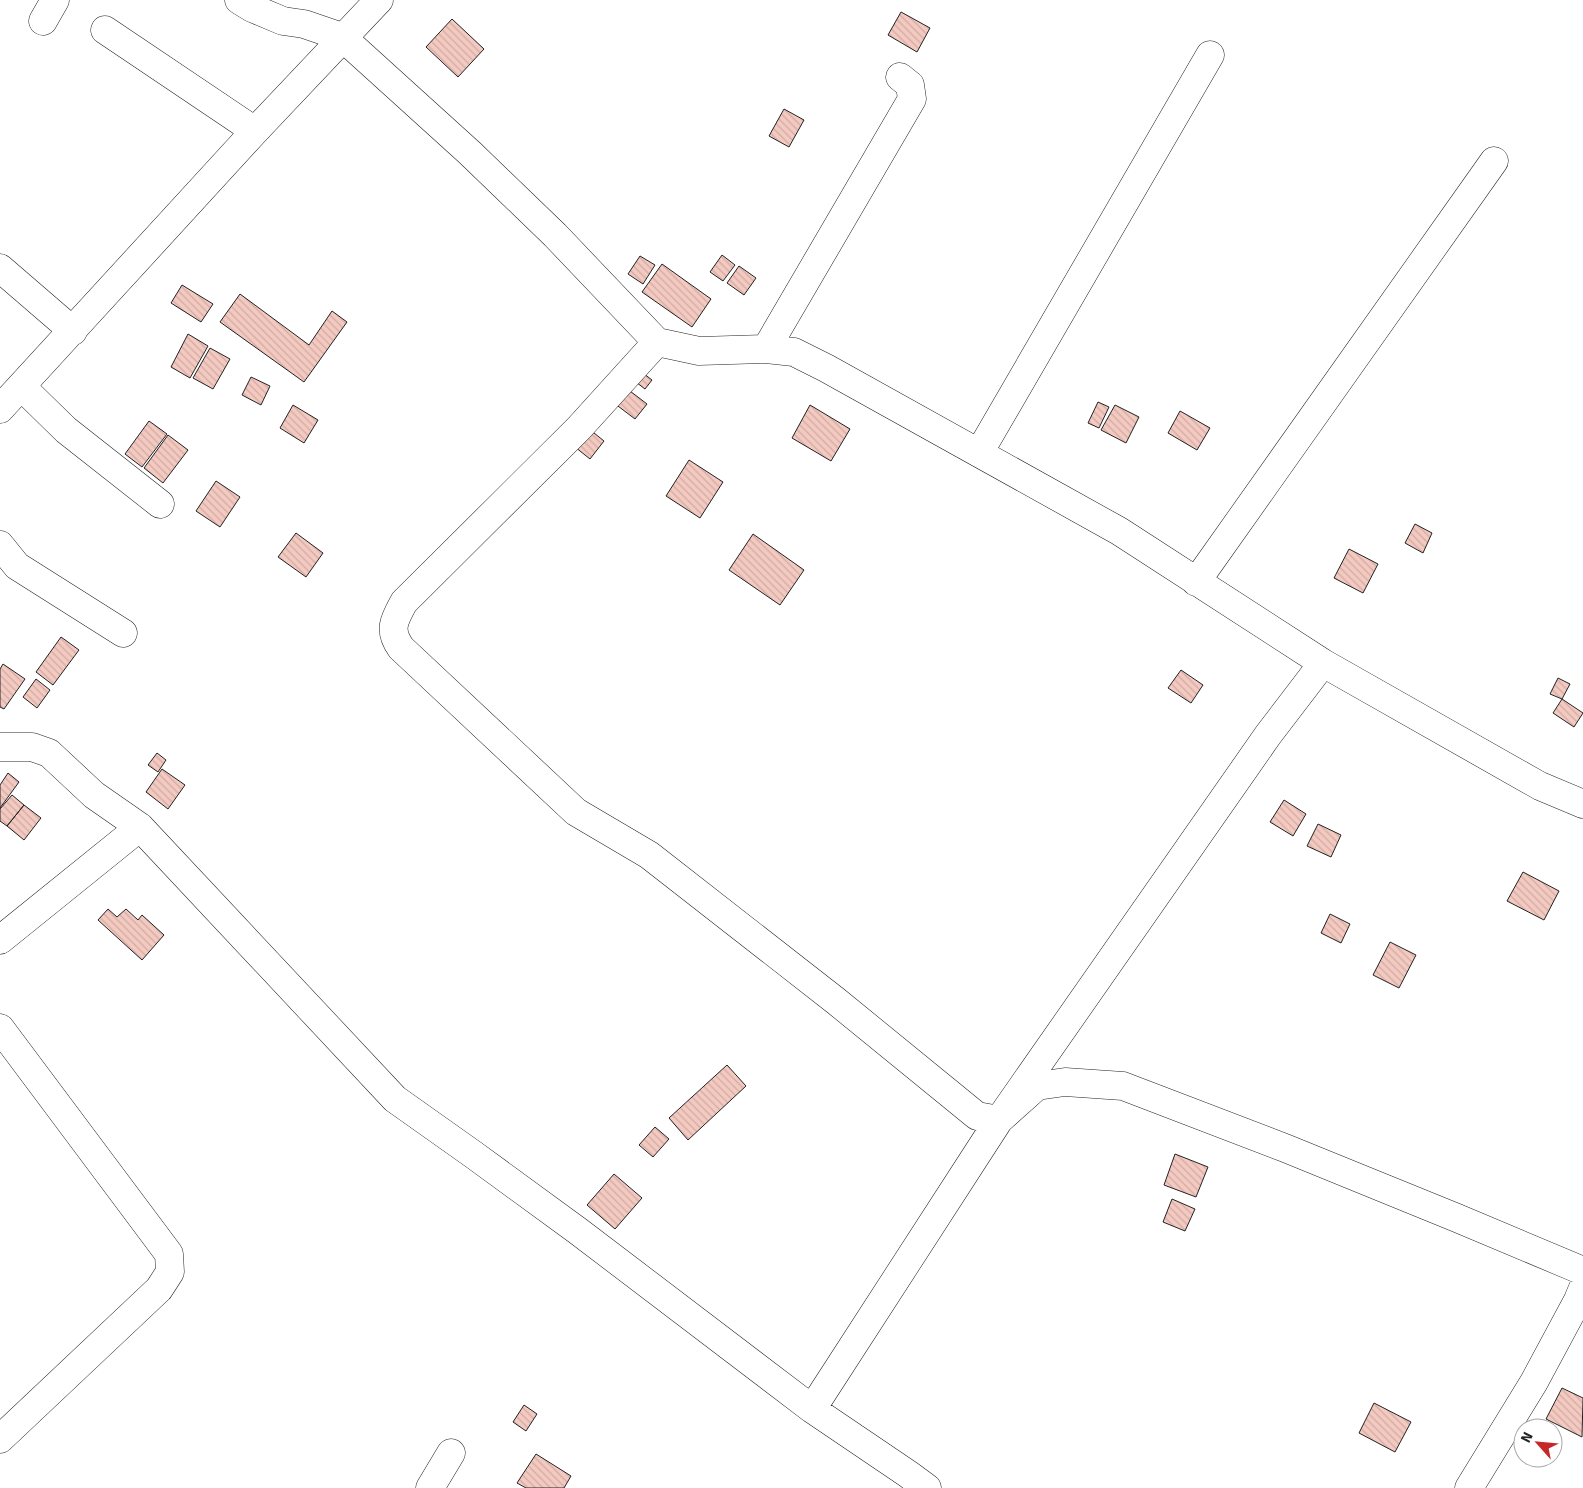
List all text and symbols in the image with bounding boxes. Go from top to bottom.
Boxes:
north arrow [1513,1418,1563,1468]
text: N [1517,1429,1537,1446]

